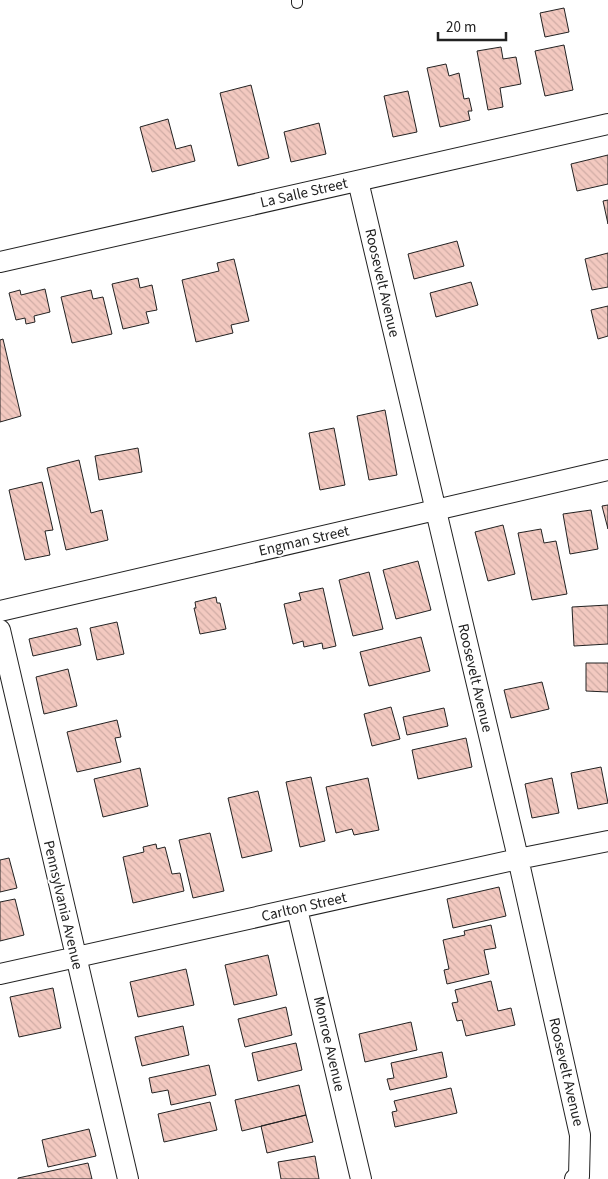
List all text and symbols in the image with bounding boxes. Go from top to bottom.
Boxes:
scale bar [438,10,506,42]
text: 20 m [446,17,476,38]
street label: La Salle Street [258,173,350,213]
street label: Roosevelt Avenue [359,227,405,339]
street label: Engman Street [257,520,351,562]
street label: Roosevelt Avenue [452,622,498,734]
street label: Pennsylvania Avenue [38,838,88,972]
street label: Carlton Street [259,887,349,927]
street label: Monroe Avenue [308,994,350,1094]
street label: Roosevelt Avenue [543,1016,589,1128]

